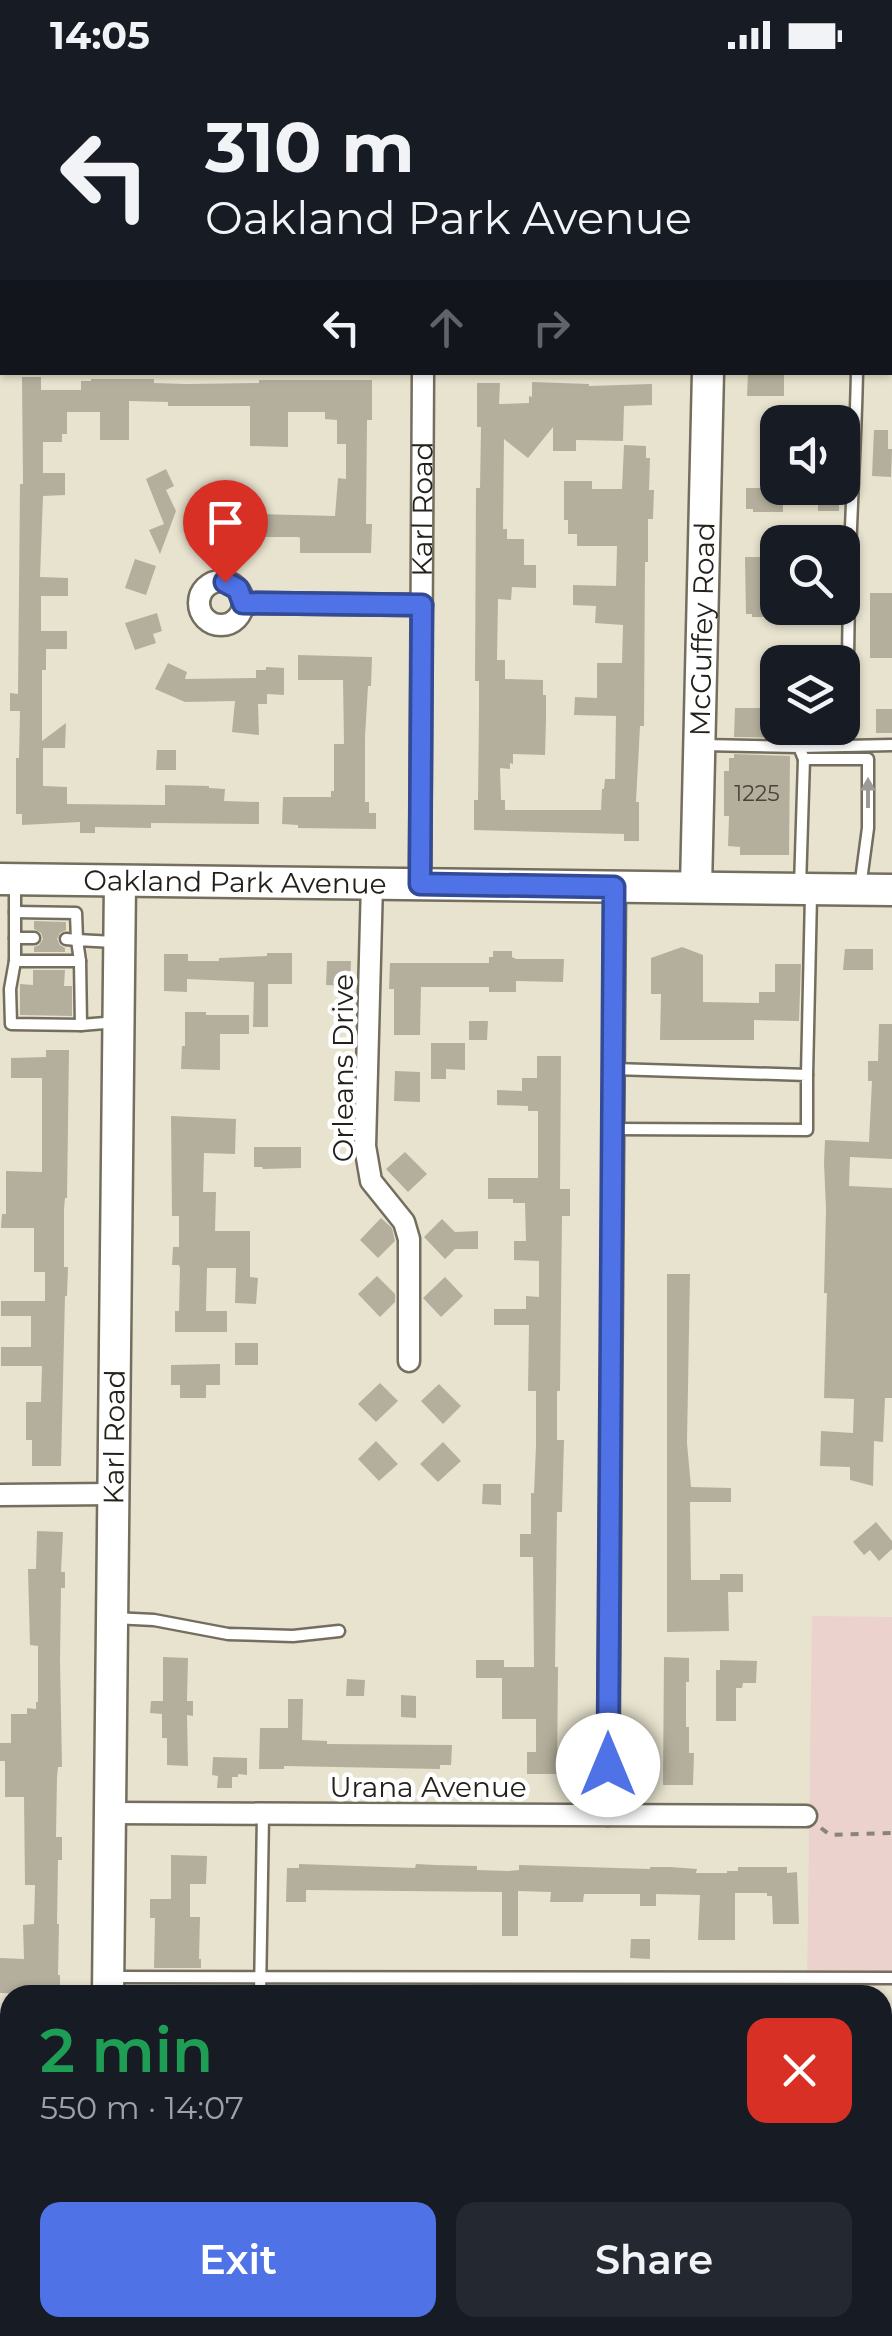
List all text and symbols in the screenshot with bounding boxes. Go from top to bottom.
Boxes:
text: 14:05 [50,12,150,59]
text: 310 m [205,104,415,190]
icon: left [40,110,170,240]
text: Oakland Park Avenue [205,190,692,245]
icon: left [314,300,369,355]
icon: ahead [419,300,474,355]
icon: right [524,300,579,355]
map controls [760,405,860,745]
button: sound [760,405,860,505]
street label: Karl Road [405,441,440,577]
pin [183,480,268,583]
icon: arrive [198,495,253,550]
street label: McGuffey Road [683,522,722,737]
button: search [760,525,860,625]
button: layers [760,645,860,745]
one-way arrow [860,776,876,808]
house number: 1225 [734,780,780,807]
street label: Oakland Park Avenue [83,863,387,901]
street label: Orleans Drive [326,974,360,1162]
street label: Karl Road [96,1369,132,1505]
position arrow [556,1713,660,1817]
street label: Urana Avenue [329,1770,527,1804]
text: 2 min [40,2014,213,2087]
button: close [747,2018,852,2123]
text: 550 m · 14:07 [40,2088,244,2127]
button: Exit [40,2202,436,2317]
button: Share [456,2202,852,2317]

